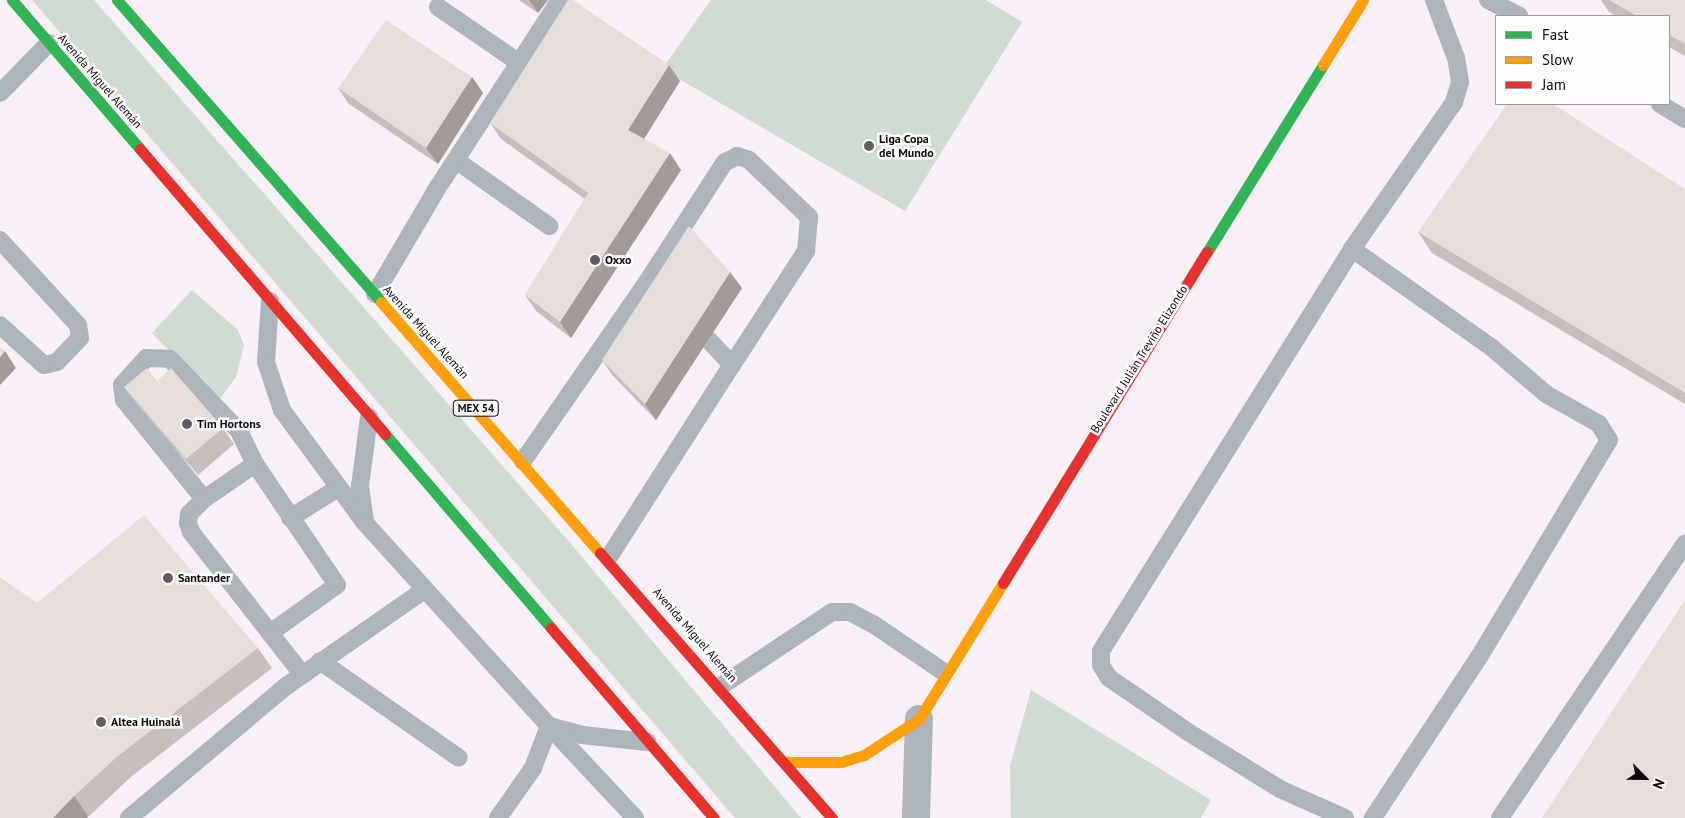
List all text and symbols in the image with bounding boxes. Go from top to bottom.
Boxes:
legend [1495,15,1670,105]
text: Fast [1542,25,1569,44]
street label: Avenida Miguel Alemán [55,31,145,131]
text: Slow [1542,50,1573,69]
text: Jam [1542,75,1566,94]
place label: Liga Copa del Mundo [879,132,934,160]
marker: Liga Copa del Mundo [863,140,875,152]
place label: Oxxo [605,253,631,267]
marker: Oxxo [589,254,601,266]
street label: Avenida Miguel Alemán [380,282,472,382]
street label: Boulevard Julián Treviño Elizondo [1087,282,1191,436]
road number: MEX 54 [452,399,500,416]
place label: Tim Hortons [197,417,261,431]
marker: Tim Hortons [181,418,193,430]
place label: Santander [178,571,230,585]
marker: Santander [162,572,174,584]
street label: Avenida Miguel Alemán [650,585,740,685]
place label: Altea Huinalá [111,715,180,729]
marker: Altea Huinalá [95,716,107,728]
north arrow [1620,753,1670,803]
text: N [1649,776,1669,792]

